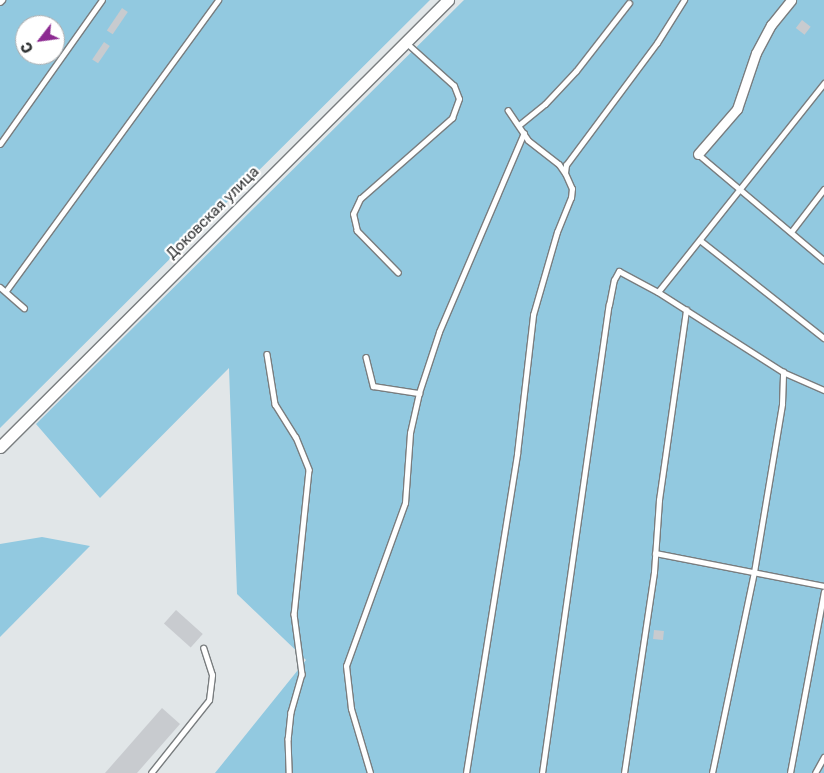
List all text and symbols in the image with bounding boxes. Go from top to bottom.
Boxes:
north arrow [15,15,65,65]
text: С [18,39,37,56]
street label: Доковская улица [163,163,263,263]

